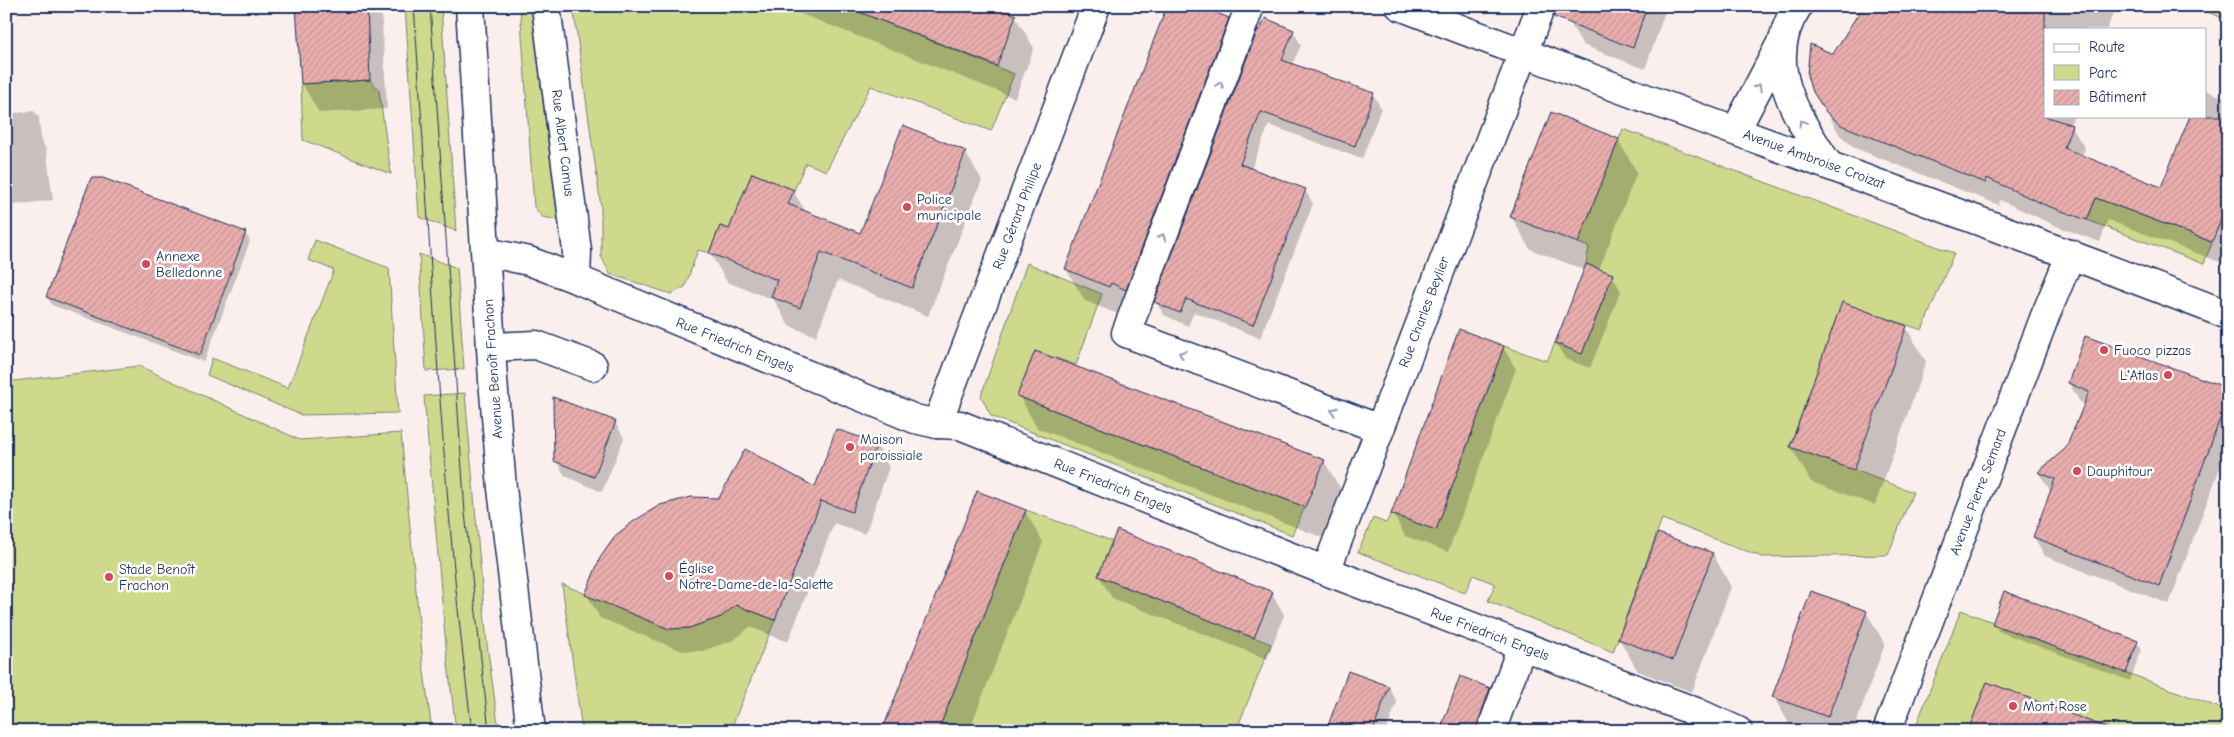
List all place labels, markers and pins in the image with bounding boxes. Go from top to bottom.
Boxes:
place label: Police municipale [917,191,981,224]
marker: Police municipale [901,201,913,213]
place label: Annexe Belledonne [156,248,222,281]
marker: Annexe Belledonne [140,258,152,270]
place label: Fuoco pizzas [2114,342,2191,359]
marker: Fuoco pizzas [2098,344,2110,356]
place label: L'Atlas [2120,367,2158,384]
marker: L'Atlas [2162,369,2174,381]
place label: Maison paroissiale [860,431,923,464]
marker: Maison paroissiale [844,441,856,453]
place label: Dauphitour [2087,463,2152,480]
marker: Dauphitour [2071,465,2083,477]
place label: Église Notre-Dame-de-la-Salette [679,560,833,593]
place label: Stade Benoît Frachon [119,561,196,594]
marker: Église Notre-Dame-de-la-Salette [663,570,675,582]
marker: Stade Benoît Frachon [103,571,115,583]
place label: Mont Rose [2023,698,2087,715]
marker: Mont Rose [2007,700,2019,712]

